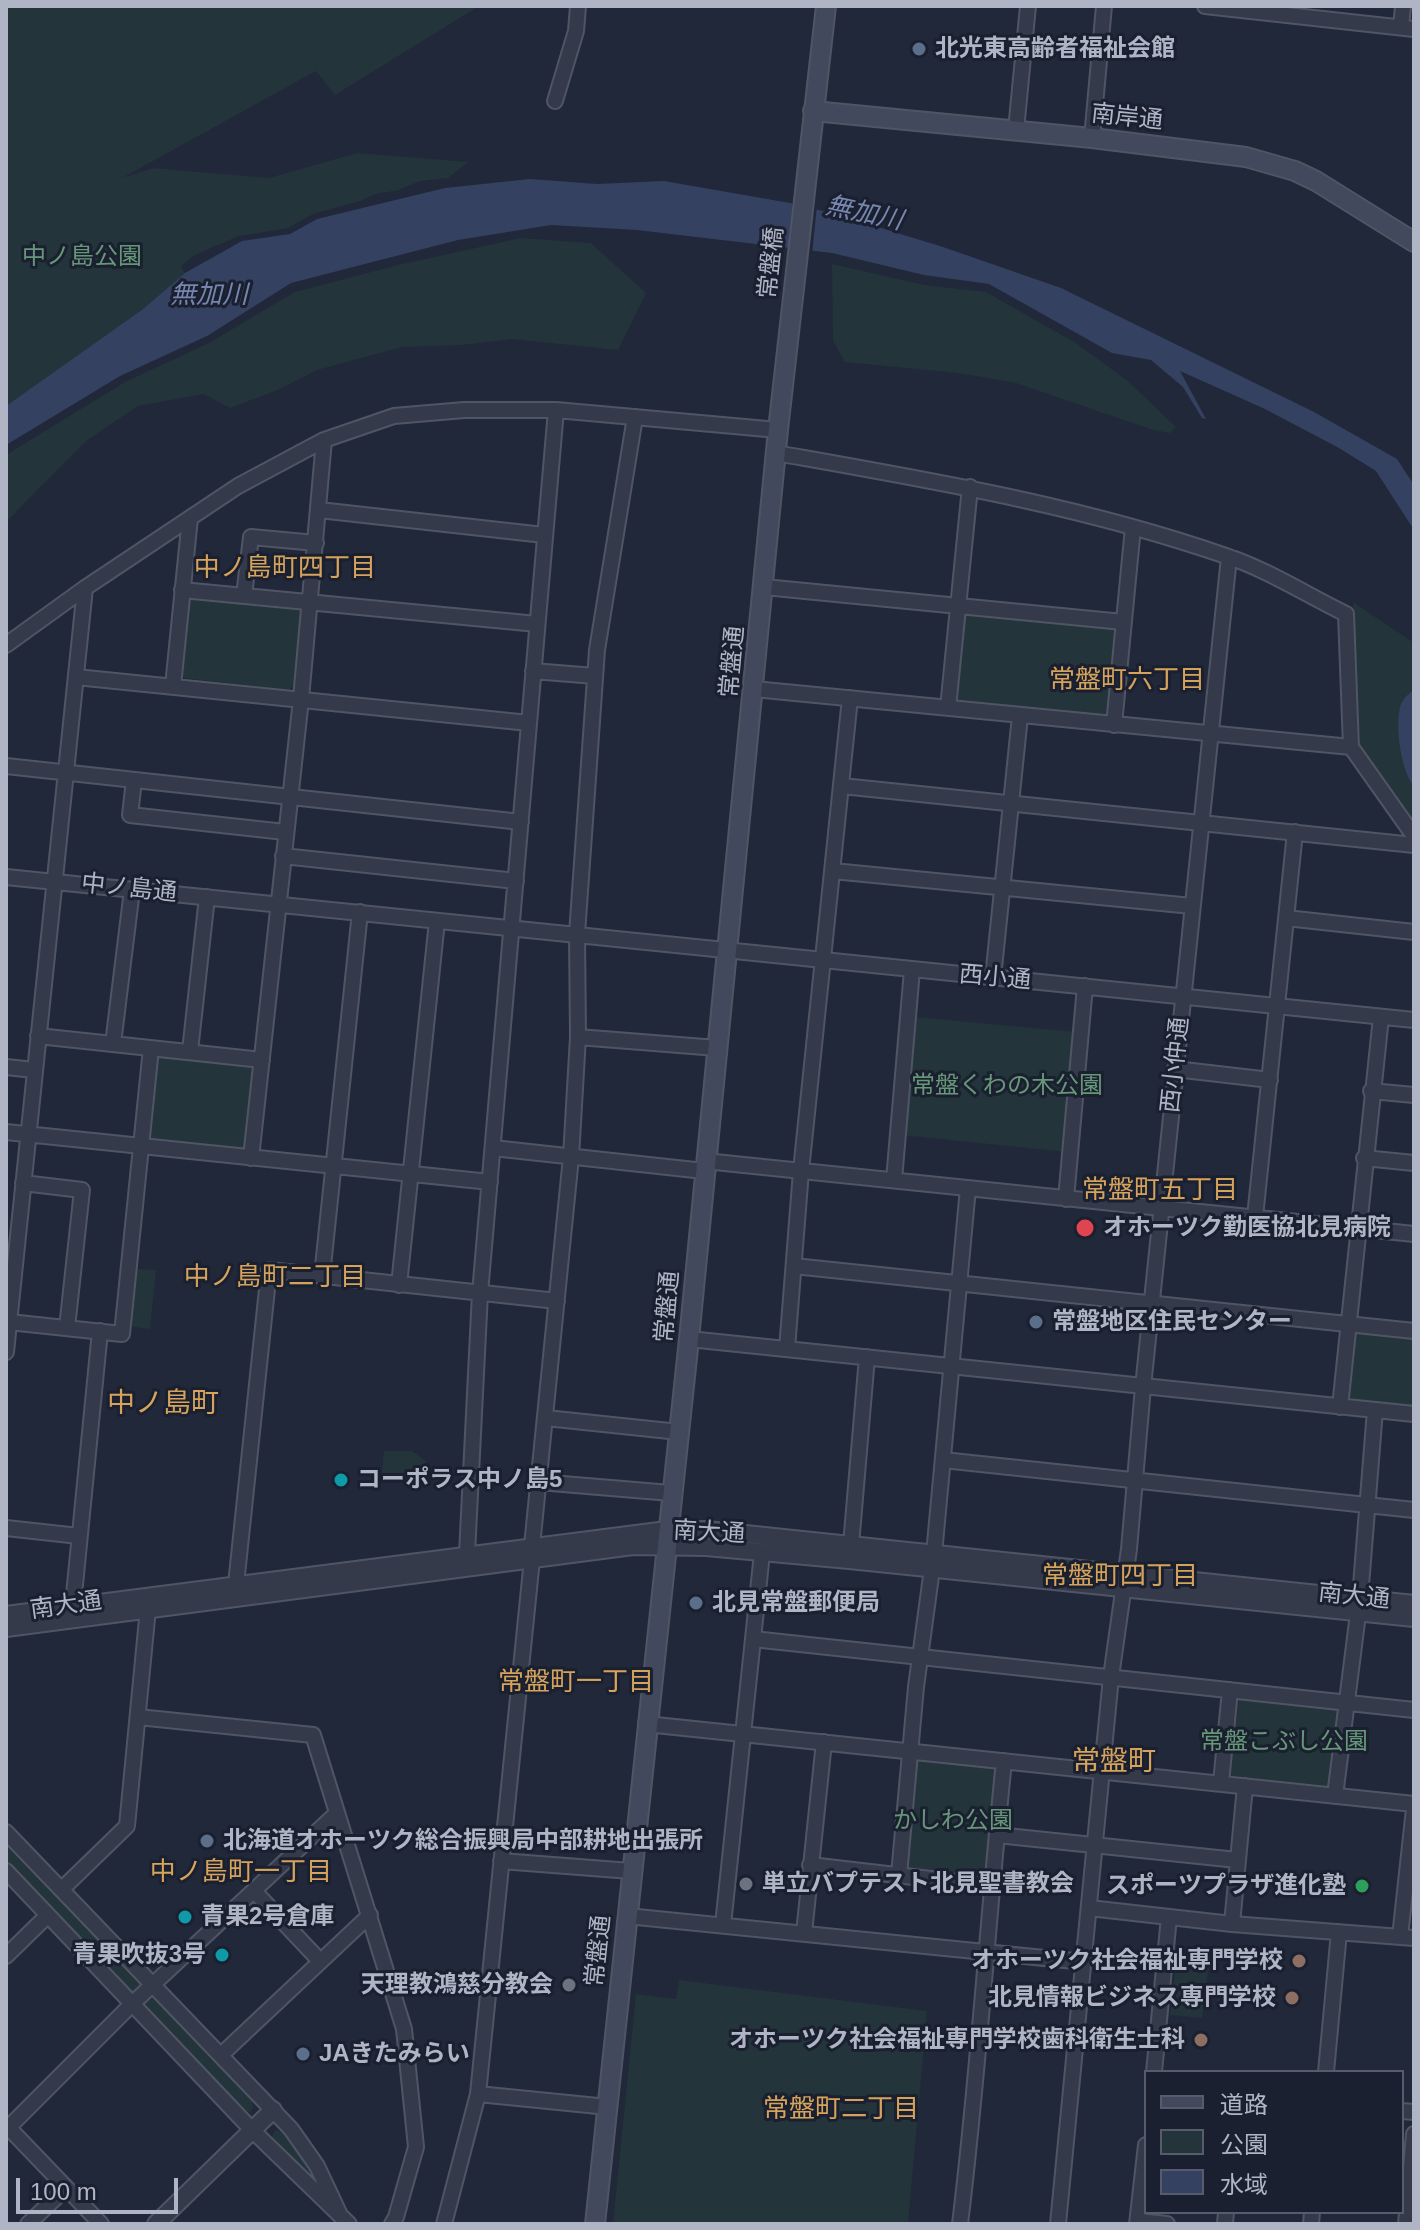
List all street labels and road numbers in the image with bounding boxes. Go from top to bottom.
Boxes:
street label: 南岸通 [1090,100,1164,136]
street label: 常盤橋 [754,226,790,300]
street label: 常盤通 [716,625,750,699]
street label: 中ノ島通 [80,870,178,908]
street label: 西小通 [958,961,1032,995]
street label: 西小仲通 [1157,1016,1195,1114]
street label: 常盤通 [651,1270,685,1344]
street label: 南大通 [672,1517,746,1549]
street label: 南大通 [1317,1579,1391,1615]
street label: 南大通 [28,1587,104,1625]
street label: 常盤通 [581,1914,617,1988]

